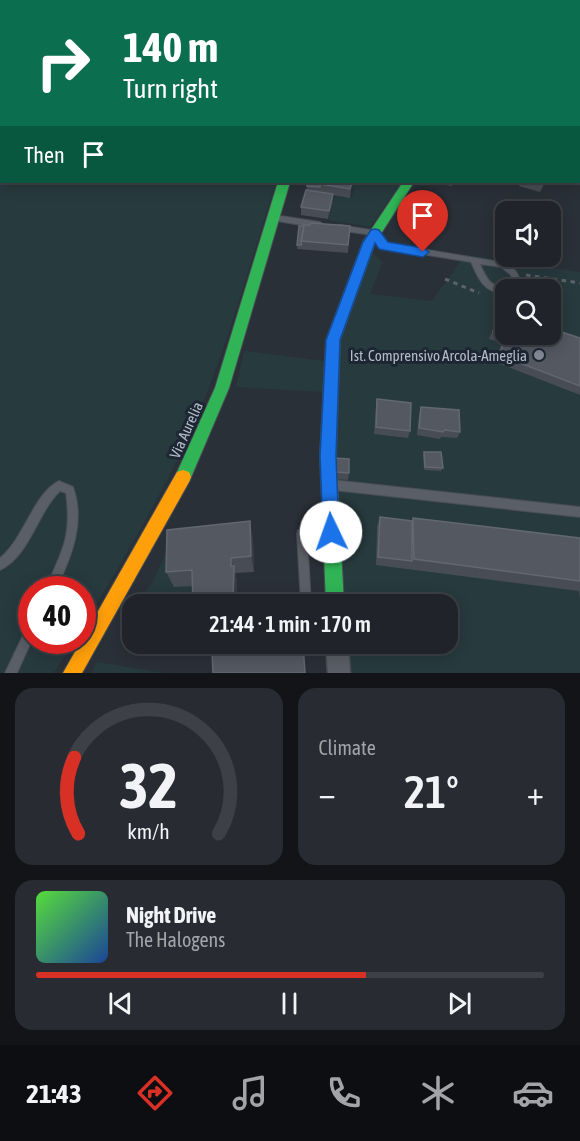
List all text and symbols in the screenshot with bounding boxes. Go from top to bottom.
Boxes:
text: 140 m [123,23,218,71]
icon: right [24,24,102,102]
text: Turn right [123,73,218,104]
icon: arrive [77,138,110,171]
text: Then [24,142,65,168]
pin [397,190,448,252]
icon: arrive [406,199,439,232]
map controls [495,201,561,345]
button: sound [495,201,561,267]
button: search [495,279,561,345]
place label: Ist. Comprensivo Arcola-Ameglia [350,347,527,364]
marker: Ist. Comprensivo Arcola-Ameglia [532,348,546,362]
street label: Via Aurelia [166,399,206,461]
position arrow [299,500,363,564]
speed limit sign: 40 [18,576,96,654]
text: 21:44 · 1 min · 170 m [209,611,371,637]
text: Climate [319,736,376,759]
text: 32 [119,750,178,821]
text: 21° [404,766,459,818]
text: − [319,774,336,812]
text: + [527,774,544,812]
text: km/h [127,819,170,844]
text: Night Drive [126,902,216,928]
text: The Halogens [126,928,225,951]
icon: previous [104,987,137,1020]
icon: pause [273,987,306,1020]
icon: next [443,987,476,1020]
icon: directions [134,1072,176,1114]
icon: music [229,1072,271,1114]
icon: phone [323,1072,365,1114]
icon: climate [417,1072,459,1114]
icon: car [512,1072,554,1114]
text: 21:43 [26,1078,82,1109]

